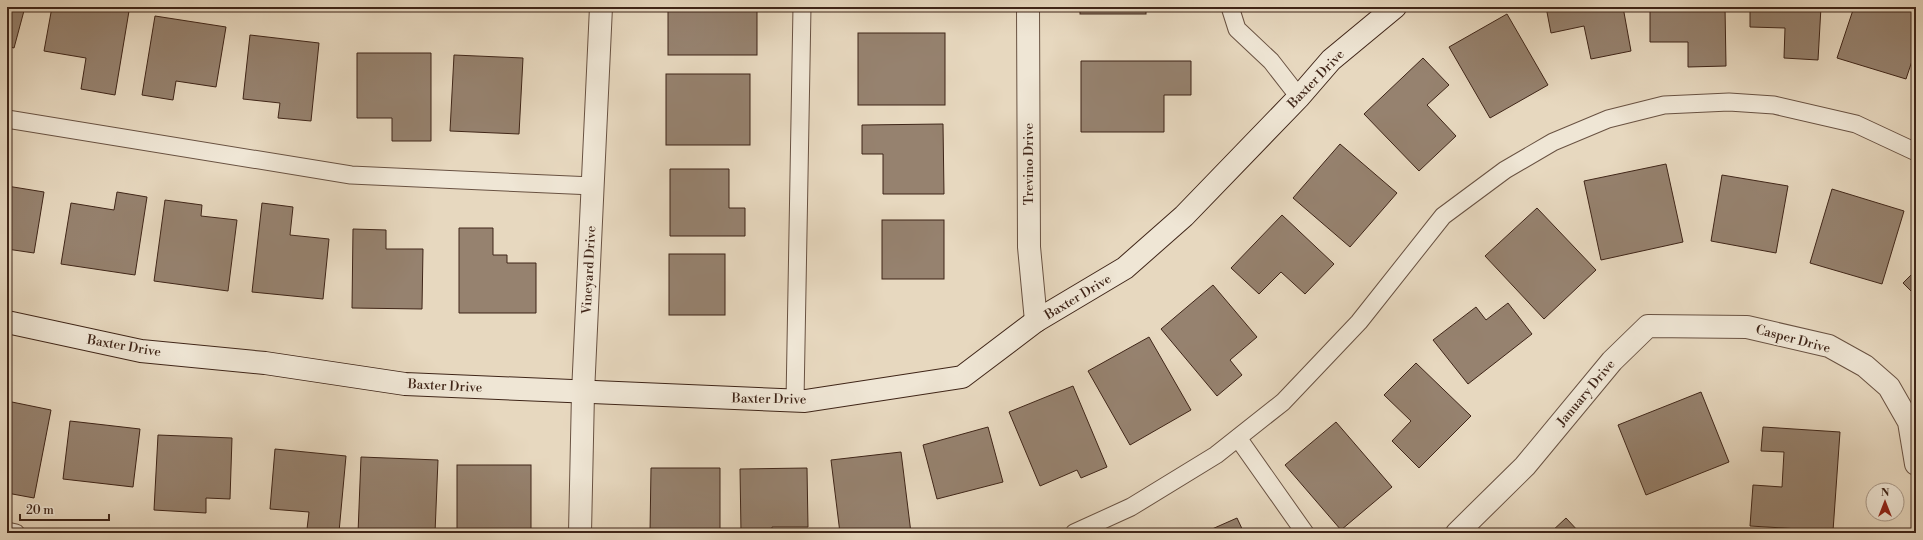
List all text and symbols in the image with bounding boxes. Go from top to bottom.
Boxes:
street label: Baxter Drive [1284,46,1348,112]
street label: Trevino Drive [1021,122,1037,205]
street label: Vineyard Drive [579,225,599,316]
street label: Baxter Drive [1041,271,1115,324]
street label: Casper Drive [1754,321,1833,357]
street label: Baxter Drive [85,331,163,360]
street label: January Drive [1553,356,1619,430]
street label: Baxter Drive [406,376,483,396]
street label: Baxter Drive [730,390,807,408]
north arrow [1865,482,1905,522]
text: N [1881,486,1890,500]
scale bar [20,496,109,522]
text: 20 m [26,503,54,518]

